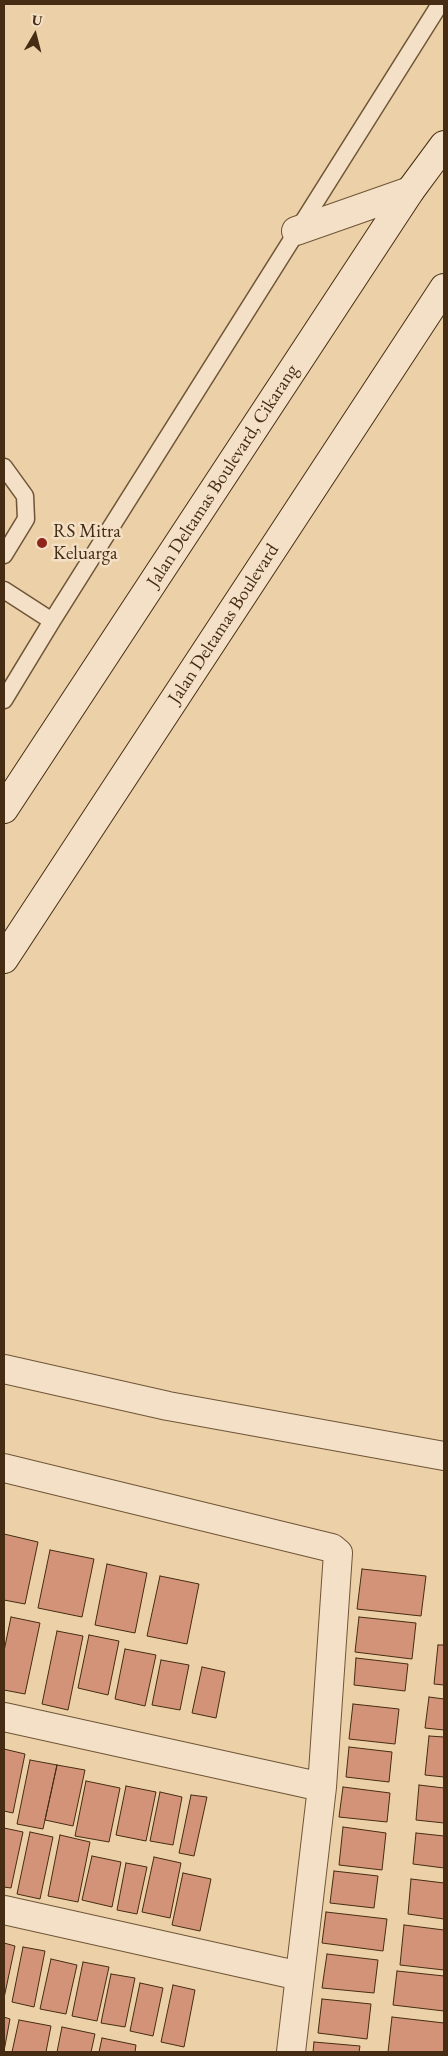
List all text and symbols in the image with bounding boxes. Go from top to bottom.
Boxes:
north arrow [10,10,60,60]
text: U [31,11,44,30]
street label: Jalan Deltamas Boulevard, Cikarang [142,360,304,592]
place label: RS Mitra Keluarga [53,521,121,565]
marker: RS Mitra Keluarga [35,536,49,550]
street label: Jalan Deltamas Boulevard [164,540,284,708]

